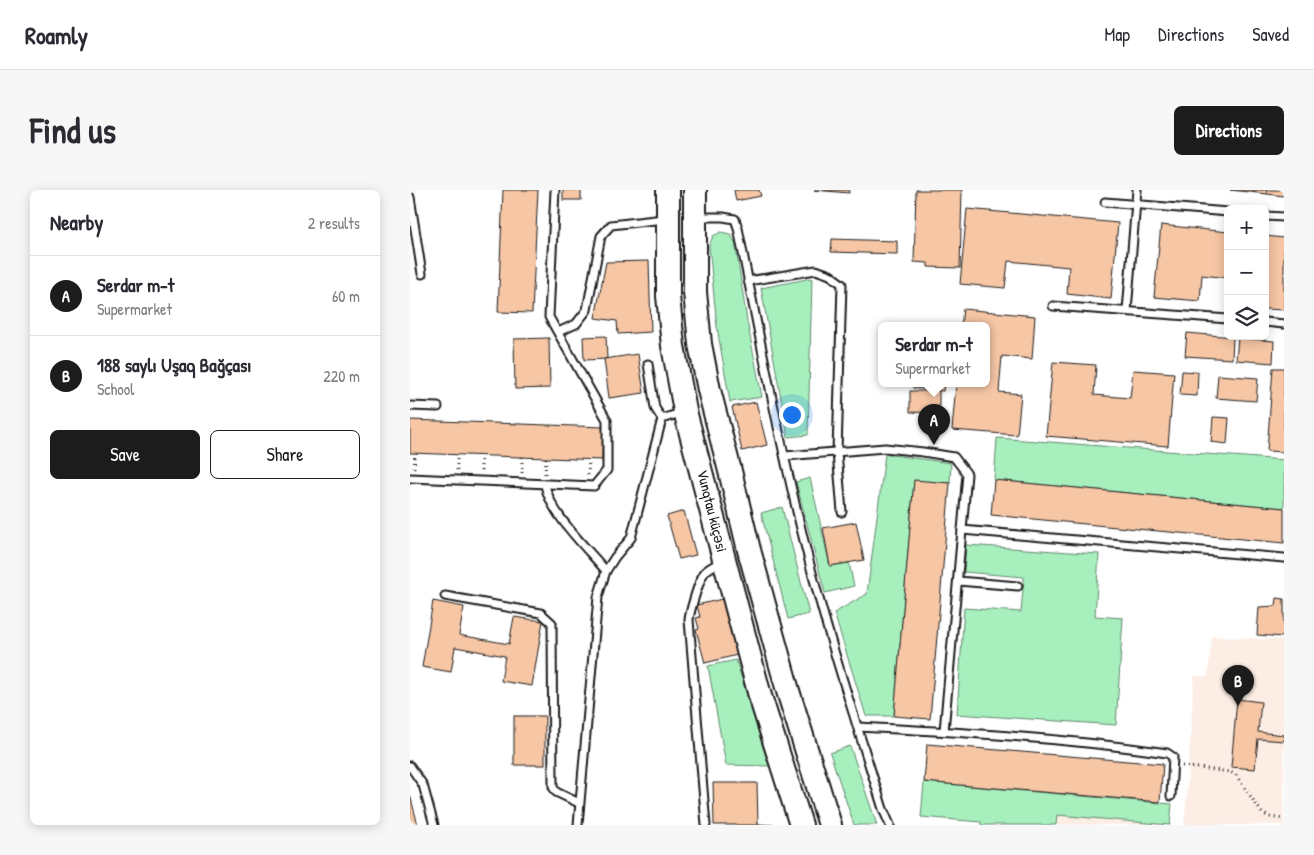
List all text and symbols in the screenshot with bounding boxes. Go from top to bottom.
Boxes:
text: Roamly [25,19,88,51]
text: Map [1105,22,1130,47]
text: Directions [1158,22,1224,47]
text: Saved [1252,22,1289,47]
button: Directions [1174,106,1284,155]
text: Find us [30,107,116,154]
map controls [1224,205,1269,340]
button: + [1224,205,1269,250]
text: Nearby [50,208,103,237]
text: 2 results [308,212,360,234]
button: − [1224,250,1269,295]
text: Serdar m-t [97,272,174,298]
text: A [62,285,70,307]
text: 60 m [332,285,360,307]
button: layers [1224,295,1269,340]
text: Supermarket [97,298,172,320]
popup [878,322,990,387]
text: Serdar m-t [895,331,973,357]
text: 188 saylı Uşaq Bağçası [97,352,252,378]
text: Supermarket [895,357,970,379]
text: B [62,365,70,387]
text: 220 m [323,365,360,387]
text: School [97,378,134,400]
your location [779,402,805,428]
pin: A [918,404,950,445]
button: Save [50,430,200,479]
button: Share [210,430,360,479]
street label: Vunqtau küçəsi [692,468,733,554]
pin: B [1222,665,1254,706]

